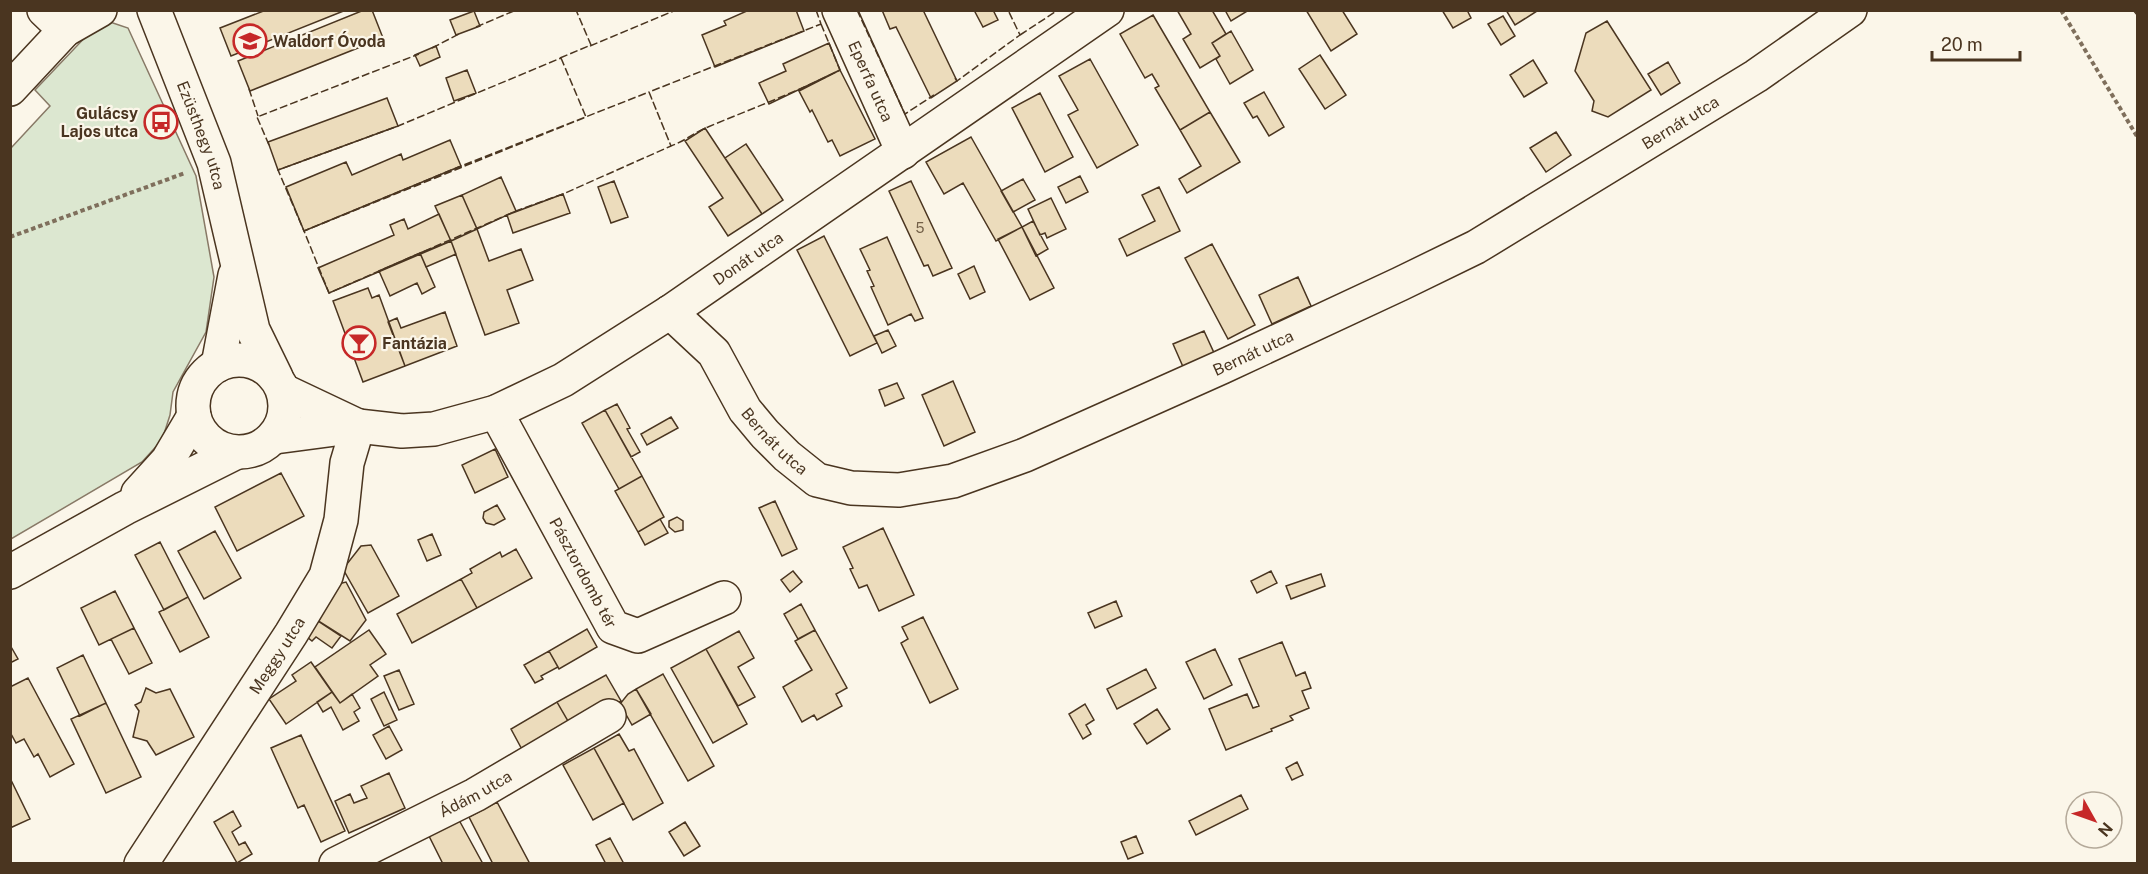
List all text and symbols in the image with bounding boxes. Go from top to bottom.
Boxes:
school or university icon: Waldorf Óvoda [232,23,268,59]
scale bar [1932,24,2020,62]
place label: Waldorf Óvoda [273,31,386,51]
text: 20 m [1941,34,1983,55]
street label: Eperfa utca [845,38,898,125]
street label: Ezüsthegy utca [173,78,229,191]
street label: Bernát utca [1638,92,1722,153]
place label: Gulácsy Lajos utca [60,104,138,141]
bus stop icon: Gulácsy Lajos utca [143,104,179,140]
house number: 5 [916,220,925,236]
street label: Donát utca [709,227,786,289]
bar icon: Fantázia [341,325,377,361]
street label: Bernát utca [1210,326,1296,379]
place label: Fantázia [382,334,447,353]
street label: Bernát utca [737,404,812,478]
street label: Pásztordomb tér [546,514,621,631]
street label: Meggy utca [245,613,309,697]
street label: Ádám utca [435,766,515,821]
north arrow [2064,790,2124,850]
text: N [2094,818,2116,840]

